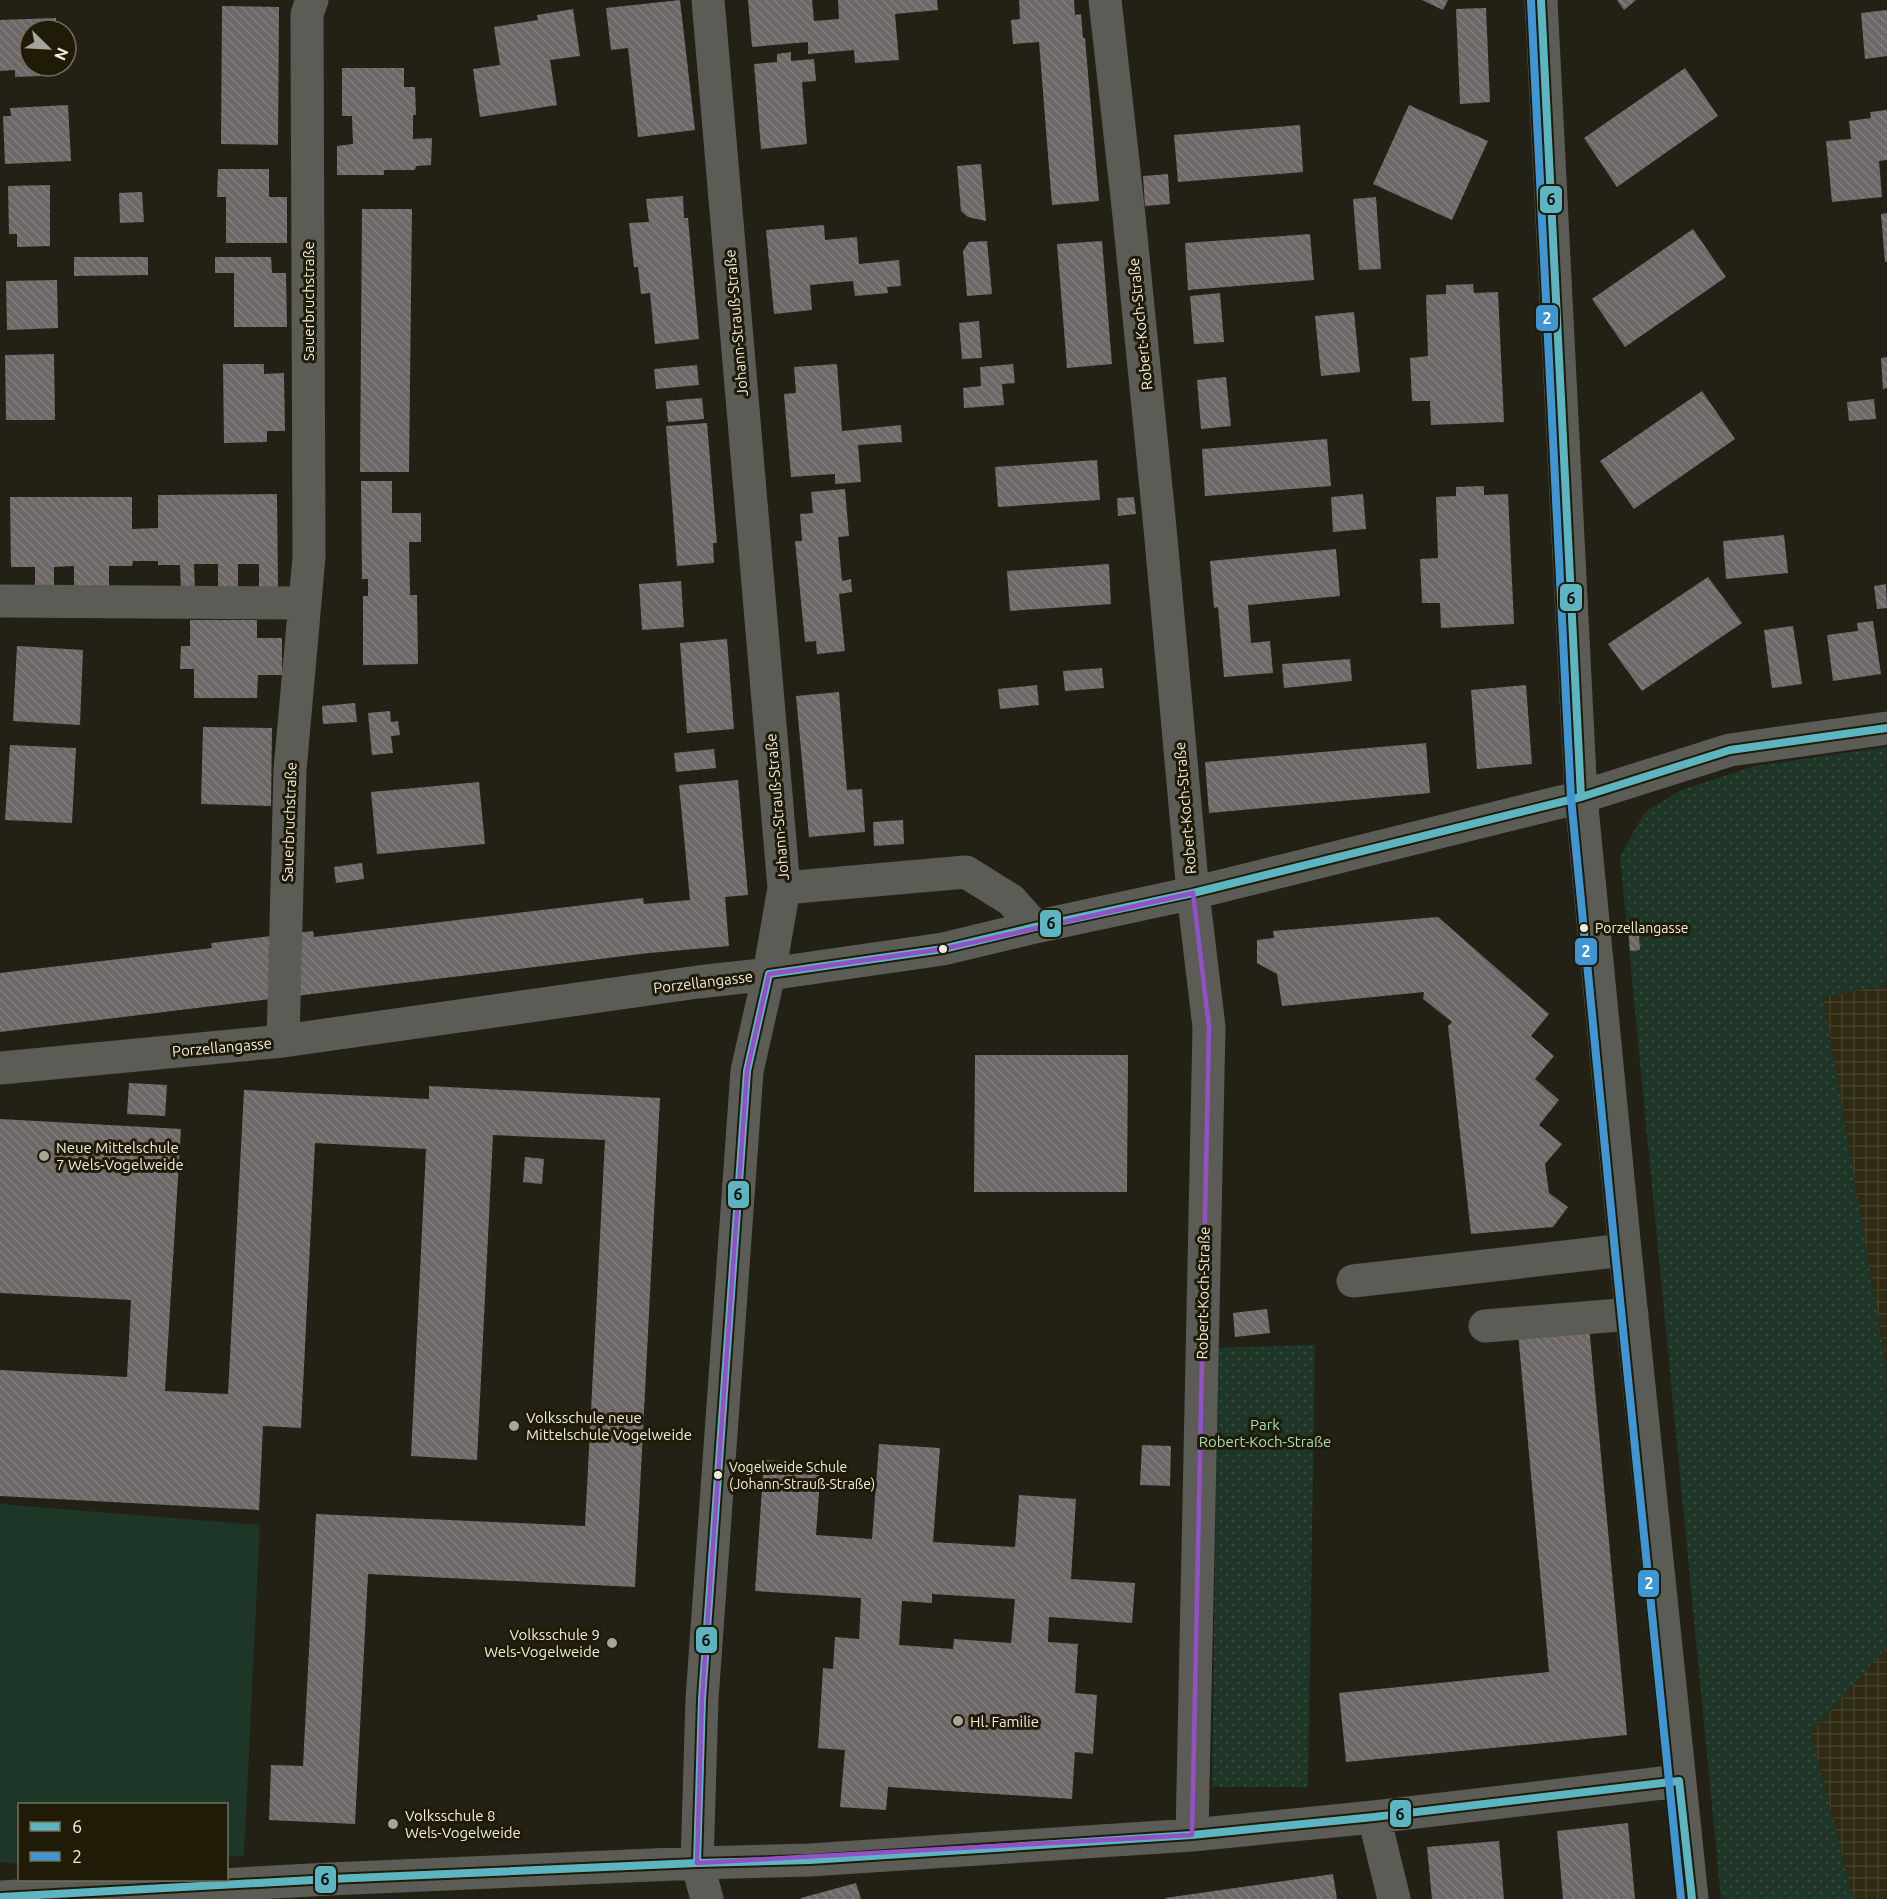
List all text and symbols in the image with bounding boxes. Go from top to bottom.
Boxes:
north arrow [18,18,78,78]
text: N [51,45,72,63]
line badge: 6 [1539,185,1563,214]
text: 6 [1546,190,1556,208]
street label: Sauerbruchstraße [300,241,317,361]
street label: Johann-Strauß-Straße [721,249,751,397]
street label: Robert-Koch-Straße [1125,257,1155,391]
line badge: 2 [1535,304,1559,332]
text: 2 [1542,309,1552,327]
line badge: 6 [1559,583,1583,612]
text: 6 [1566,589,1576,607]
street label: Johann-Strauß-Straße [762,733,792,881]
street label: Robert-Koch-Straße [1171,741,1199,875]
street label: Sauerbruchstraße [278,762,300,882]
line badge: 6 [1039,909,1062,938]
text: 6 [1046,914,1056,932]
place label: Porzellangasse [1595,920,1688,936]
marker: Porzellangasse [1578,922,1590,934]
line badge: 2 [1574,937,1598,966]
text: 2 [1581,942,1591,960]
unlabelled marker [937,943,949,955]
street label: Porzellangasse [652,967,754,997]
street label: Porzellangasse [171,1034,273,1060]
place label: Neue Mittelschule 7 Wels-Vogelweide [56,1139,184,1173]
marker: Neue Mittelschule 7 Wels-Vogelweide [37,1149,51,1163]
line badge: 6 [727,1180,750,1209]
text: 6 [733,1185,743,1203]
street label: Robert-Koch-Straße [1193,1226,1213,1360]
place label: Volksschule neue Mittelschule Vogelweide [526,1409,692,1443]
park label: Park Robert-Koch-Straße [1199,1416,1331,1450]
marker: Volksschule neue Mittelschule Vogelweide [507,1419,521,1433]
place label: Vogelweide Schule (Johann-Strauß-Straße) [729,1459,875,1492]
marker: Vogelweide Schule (Johann-Strauß-Straße) [712,1469,724,1481]
line badge: 2 [1637,1569,1660,1598]
text: 2 [1644,1574,1654,1592]
place label: Volksschule 9 Wels-Vogelweide [484,1626,600,1660]
line badge: 6 [695,1626,718,1654]
text: 6 [701,1631,711,1649]
marker: Volksschule 9 Wels-Vogelweide [605,1636,619,1650]
place label: Hl. Familie [970,1713,1039,1730]
marker: Hl. Familie [951,1714,965,1728]
line badge: 6 [1389,1799,1412,1828]
legend [18,1803,228,1881]
text: 6 [1395,1805,1405,1823]
place label: Volksschule 8 Wels-Vogelweide [405,1807,521,1841]
text: 6 [72,1816,82,1836]
marker: Volksschule 8 Wels-Vogelweide [386,1817,400,1831]
text: 2 [72,1846,82,1866]
line badge: 6 [314,1865,337,1894]
text: 6 [320,1870,330,1888]

